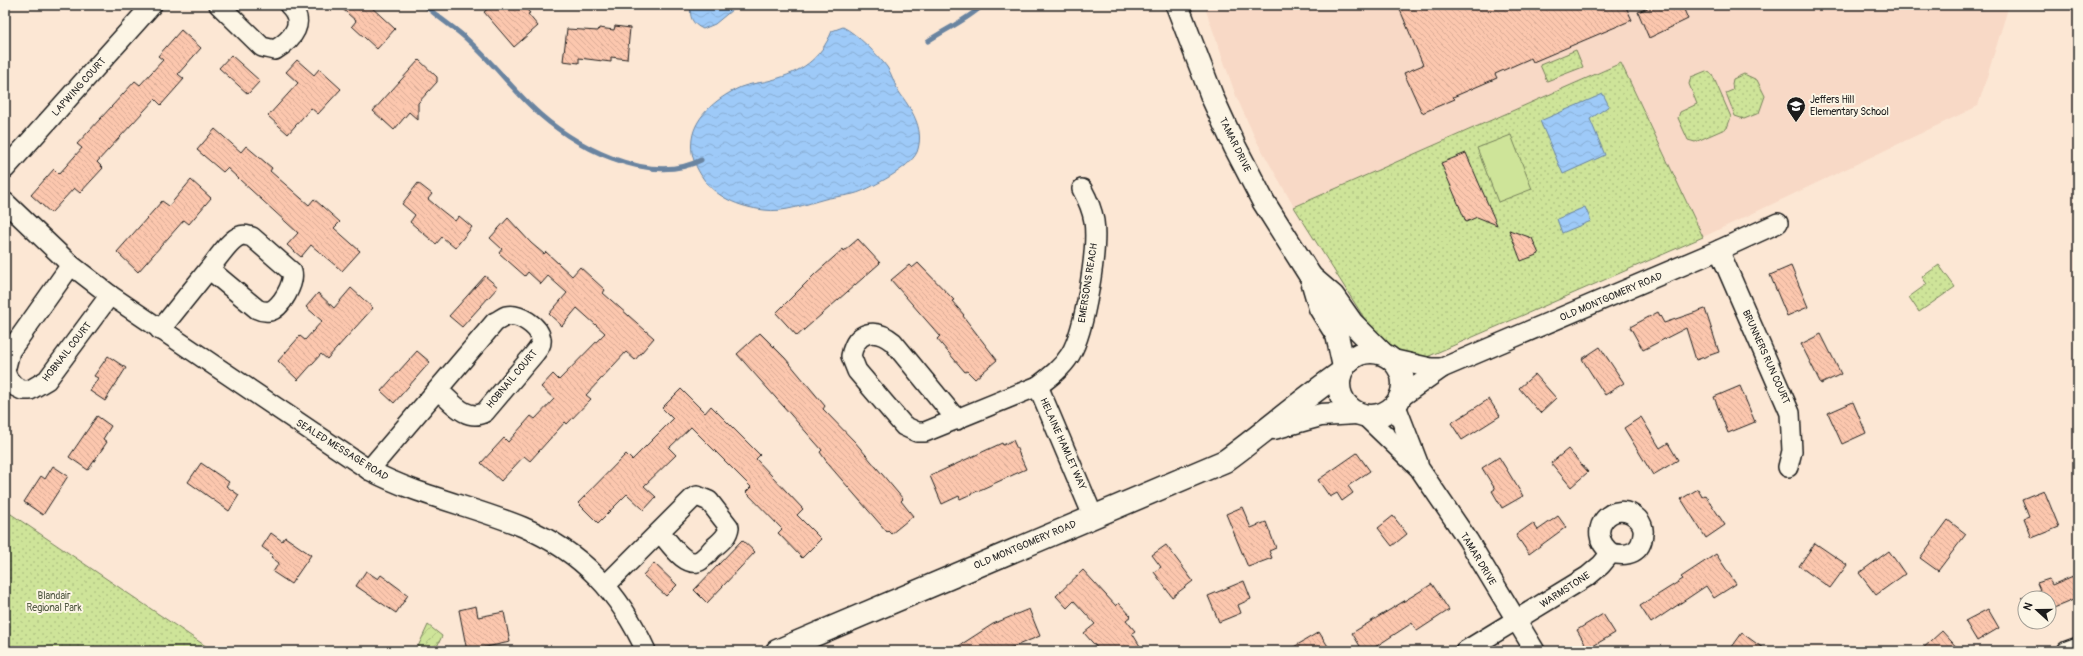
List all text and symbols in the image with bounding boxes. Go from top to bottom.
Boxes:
street label: LAPWING COURT [50,55,109,119]
place label: Jeffers Hill Elementary School [1810,94,1889,118]
school or university icon: Jeffers Hill Elementary School [1785,95,1807,123]
street label: TAMAR DRIVE [1217,116,1253,174]
street label: EMERSONS REACH [1076,242,1100,324]
street label: OLD MONTGOMERY ROAD [1558,270,1664,324]
street label: BRUNNERS RUN COURT [1740,308,1792,406]
street label: HOBNAIL COURT [40,319,94,384]
street label: HOBNAIL COURT [484,347,540,411]
street label: HELAINE HAMLET WAY [1037,396,1089,492]
street label: SEALED MESSAGE ROAD [294,417,390,483]
street label: OLD MONTGOMERY ROAD [972,518,1078,572]
street label: TAMAR DRIVE [1458,530,1498,588]
street label: WARMSTONE [1538,569,1592,611]
park label: Blandair Regional Park [26,590,82,614]
north arrow [2017,590,2057,630]
text: N [2021,600,2036,612]

